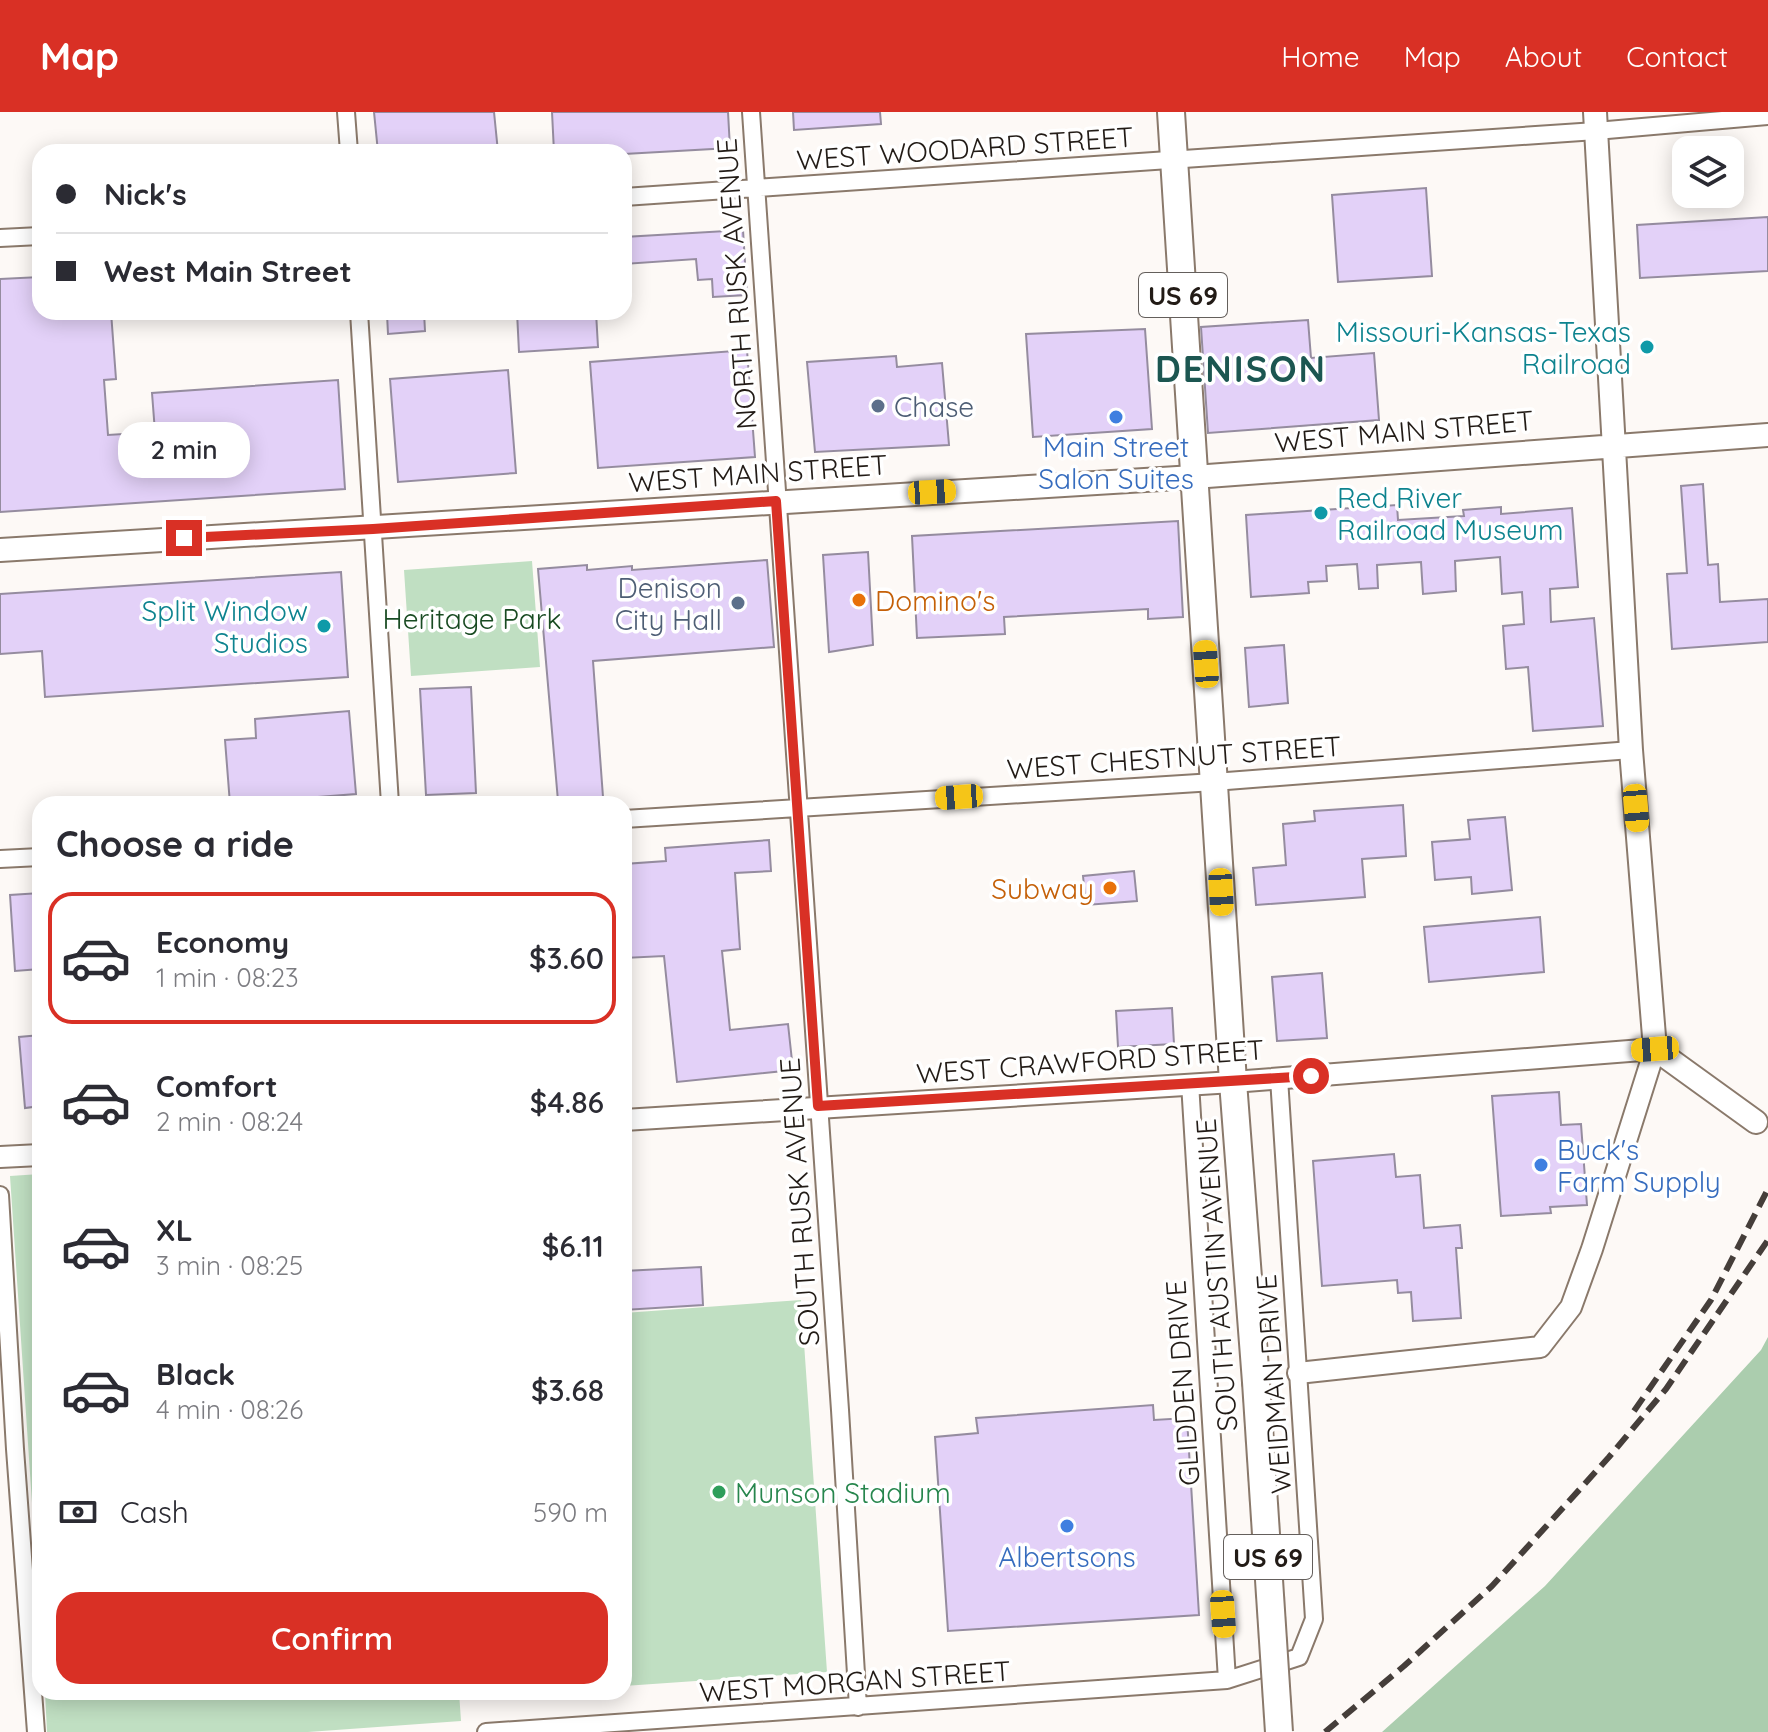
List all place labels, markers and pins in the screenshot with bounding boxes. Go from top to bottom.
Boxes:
place label: Missouri-Kansas-Texas Railroad [1336,314,1631,381]
marker: Missouri-Kansas-Texas Railroad [1638,338,1656,356]
place label: Chase [894,389,974,424]
marker: Chase [869,397,887,415]
marker: Main Street Salon Suites [1107,408,1125,426]
place label: Main Street Salon Suites [1038,429,1194,496]
place label: Red River Railroad Museum [1337,480,1563,547]
marker: Red River Railroad Museum [1312,504,1330,522]
place label: Denison City Hall [615,570,722,637]
place label: Domino's [875,583,995,618]
marker: Domino's [850,591,868,609]
place label: Split Window Studios [142,593,308,660]
marker: Denison City Hall [729,594,747,612]
marker: Split Window Studios [315,617,333,635]
place label: Subway [991,871,1094,906]
marker: Subway [1101,879,1119,897]
place label: Buck's Farm Supply [1557,1132,1721,1199]
marker: Buck's Farm Supply [1532,1156,1550,1174]
place label: Munson Stadium [735,1475,951,1510]
marker: Munson Stadium [710,1483,728,1501]
marker: Albertsons [1058,1517,1076,1535]
place label: Albertsons [998,1539,1136,1574]

